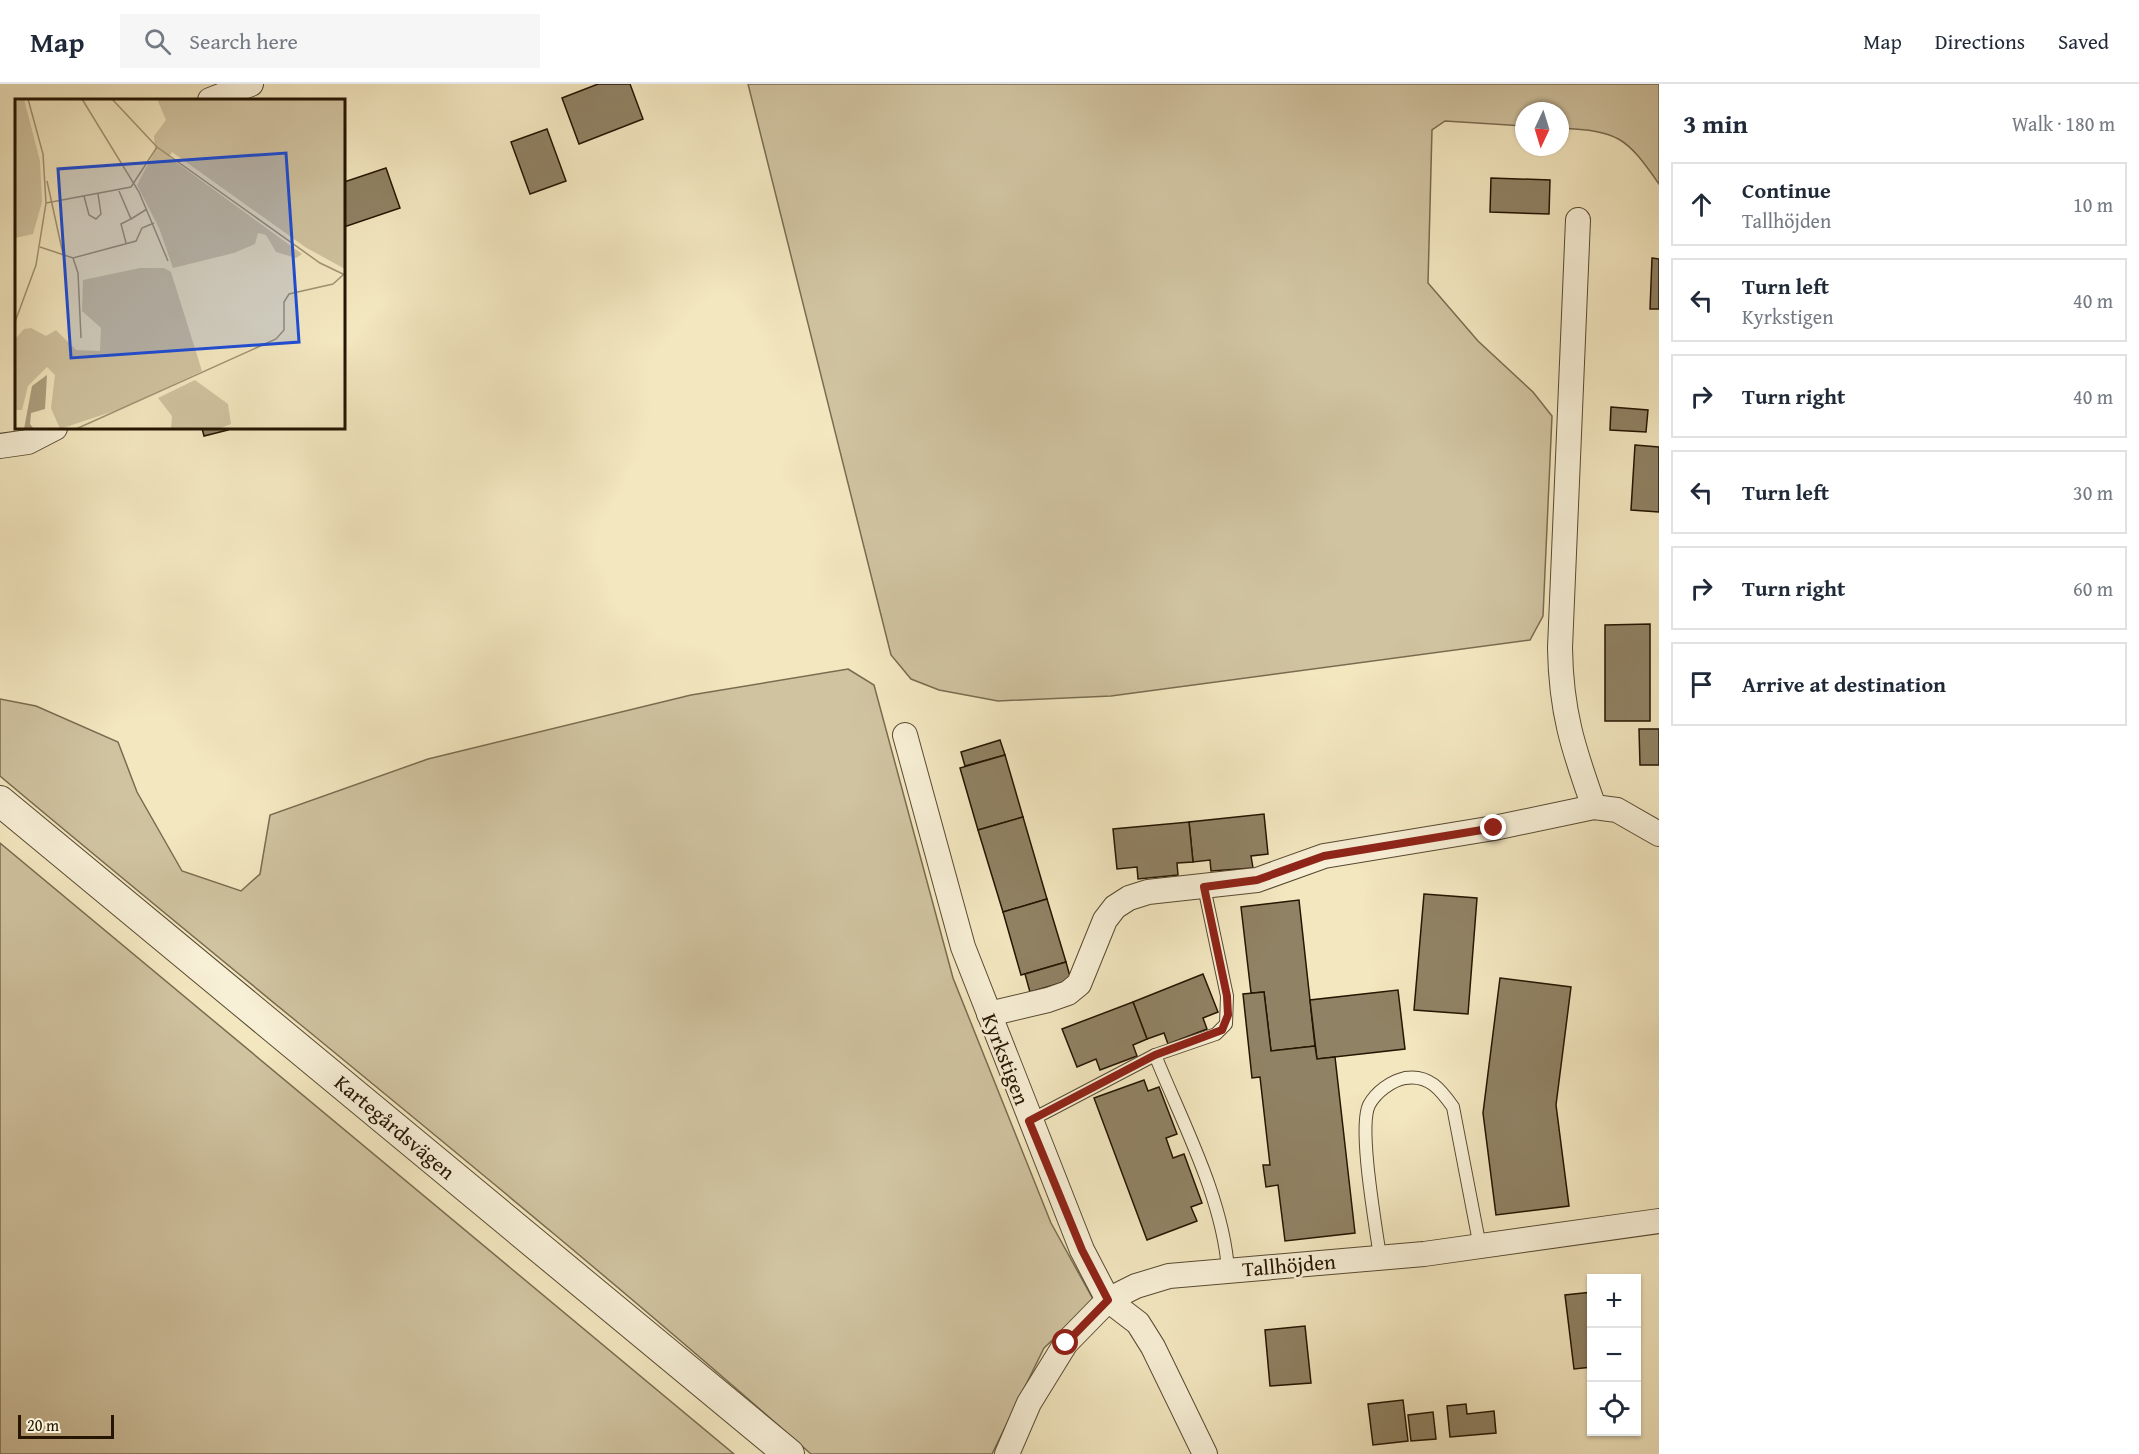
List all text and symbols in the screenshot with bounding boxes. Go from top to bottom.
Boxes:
search box [120,14,540,68]
text: Map [30,21,84,62]
icon: search [141,25,174,58]
text: Search here [189,25,298,57]
text: Map [1863,26,1902,57]
text: Directions [1935,26,2025,57]
text: Saved [2058,26,2109,57]
inset map [15,99,345,429]
north arrow [1515,102,1569,156]
text: 3 min [1683,104,1748,143]
text: Walk · 180 m [2012,109,2115,138]
text: Continue [1742,174,1831,206]
icon: ahead [1685,188,1718,221]
text: 10 m [2073,190,2113,219]
text: Tallhöjden [1742,206,1831,235]
text: Turn left [1742,270,1829,302]
icon: left [1685,284,1718,317]
text: 40 m [2073,286,2113,315]
text: Kyrkstigen [1742,302,1833,331]
icon: right [1685,380,1718,413]
text: Turn right [1742,380,1845,412]
text: 40 m [2073,382,2113,411]
icon: left [1685,476,1718,509]
text: Turn left [1742,476,1829,508]
text: 30 m [2073,478,2113,507]
icon: right [1685,572,1718,605]
text: Turn right [1742,572,1845,604]
text: 60 m [2073,574,2113,603]
icon: arrive [1685,668,1718,701]
text: Arrive at destination [1742,668,1946,700]
route end [1480,814,1506,840]
street label: Kyrkstigen [974,1009,1038,1110]
street label: Kartegårdsvägen [328,1067,462,1187]
street label: Tallhöjden [1241,1245,1337,1285]
map controls [1587,1274,1641,1436]
button: + [1587,1274,1641,1328]
button: − [1587,1328,1641,1382]
route start [1052,1329,1078,1355]
button: locate [1587,1382,1641,1436]
scale bar [18,1412,114,1440]
text: 20 m [27,1413,59,1437]

